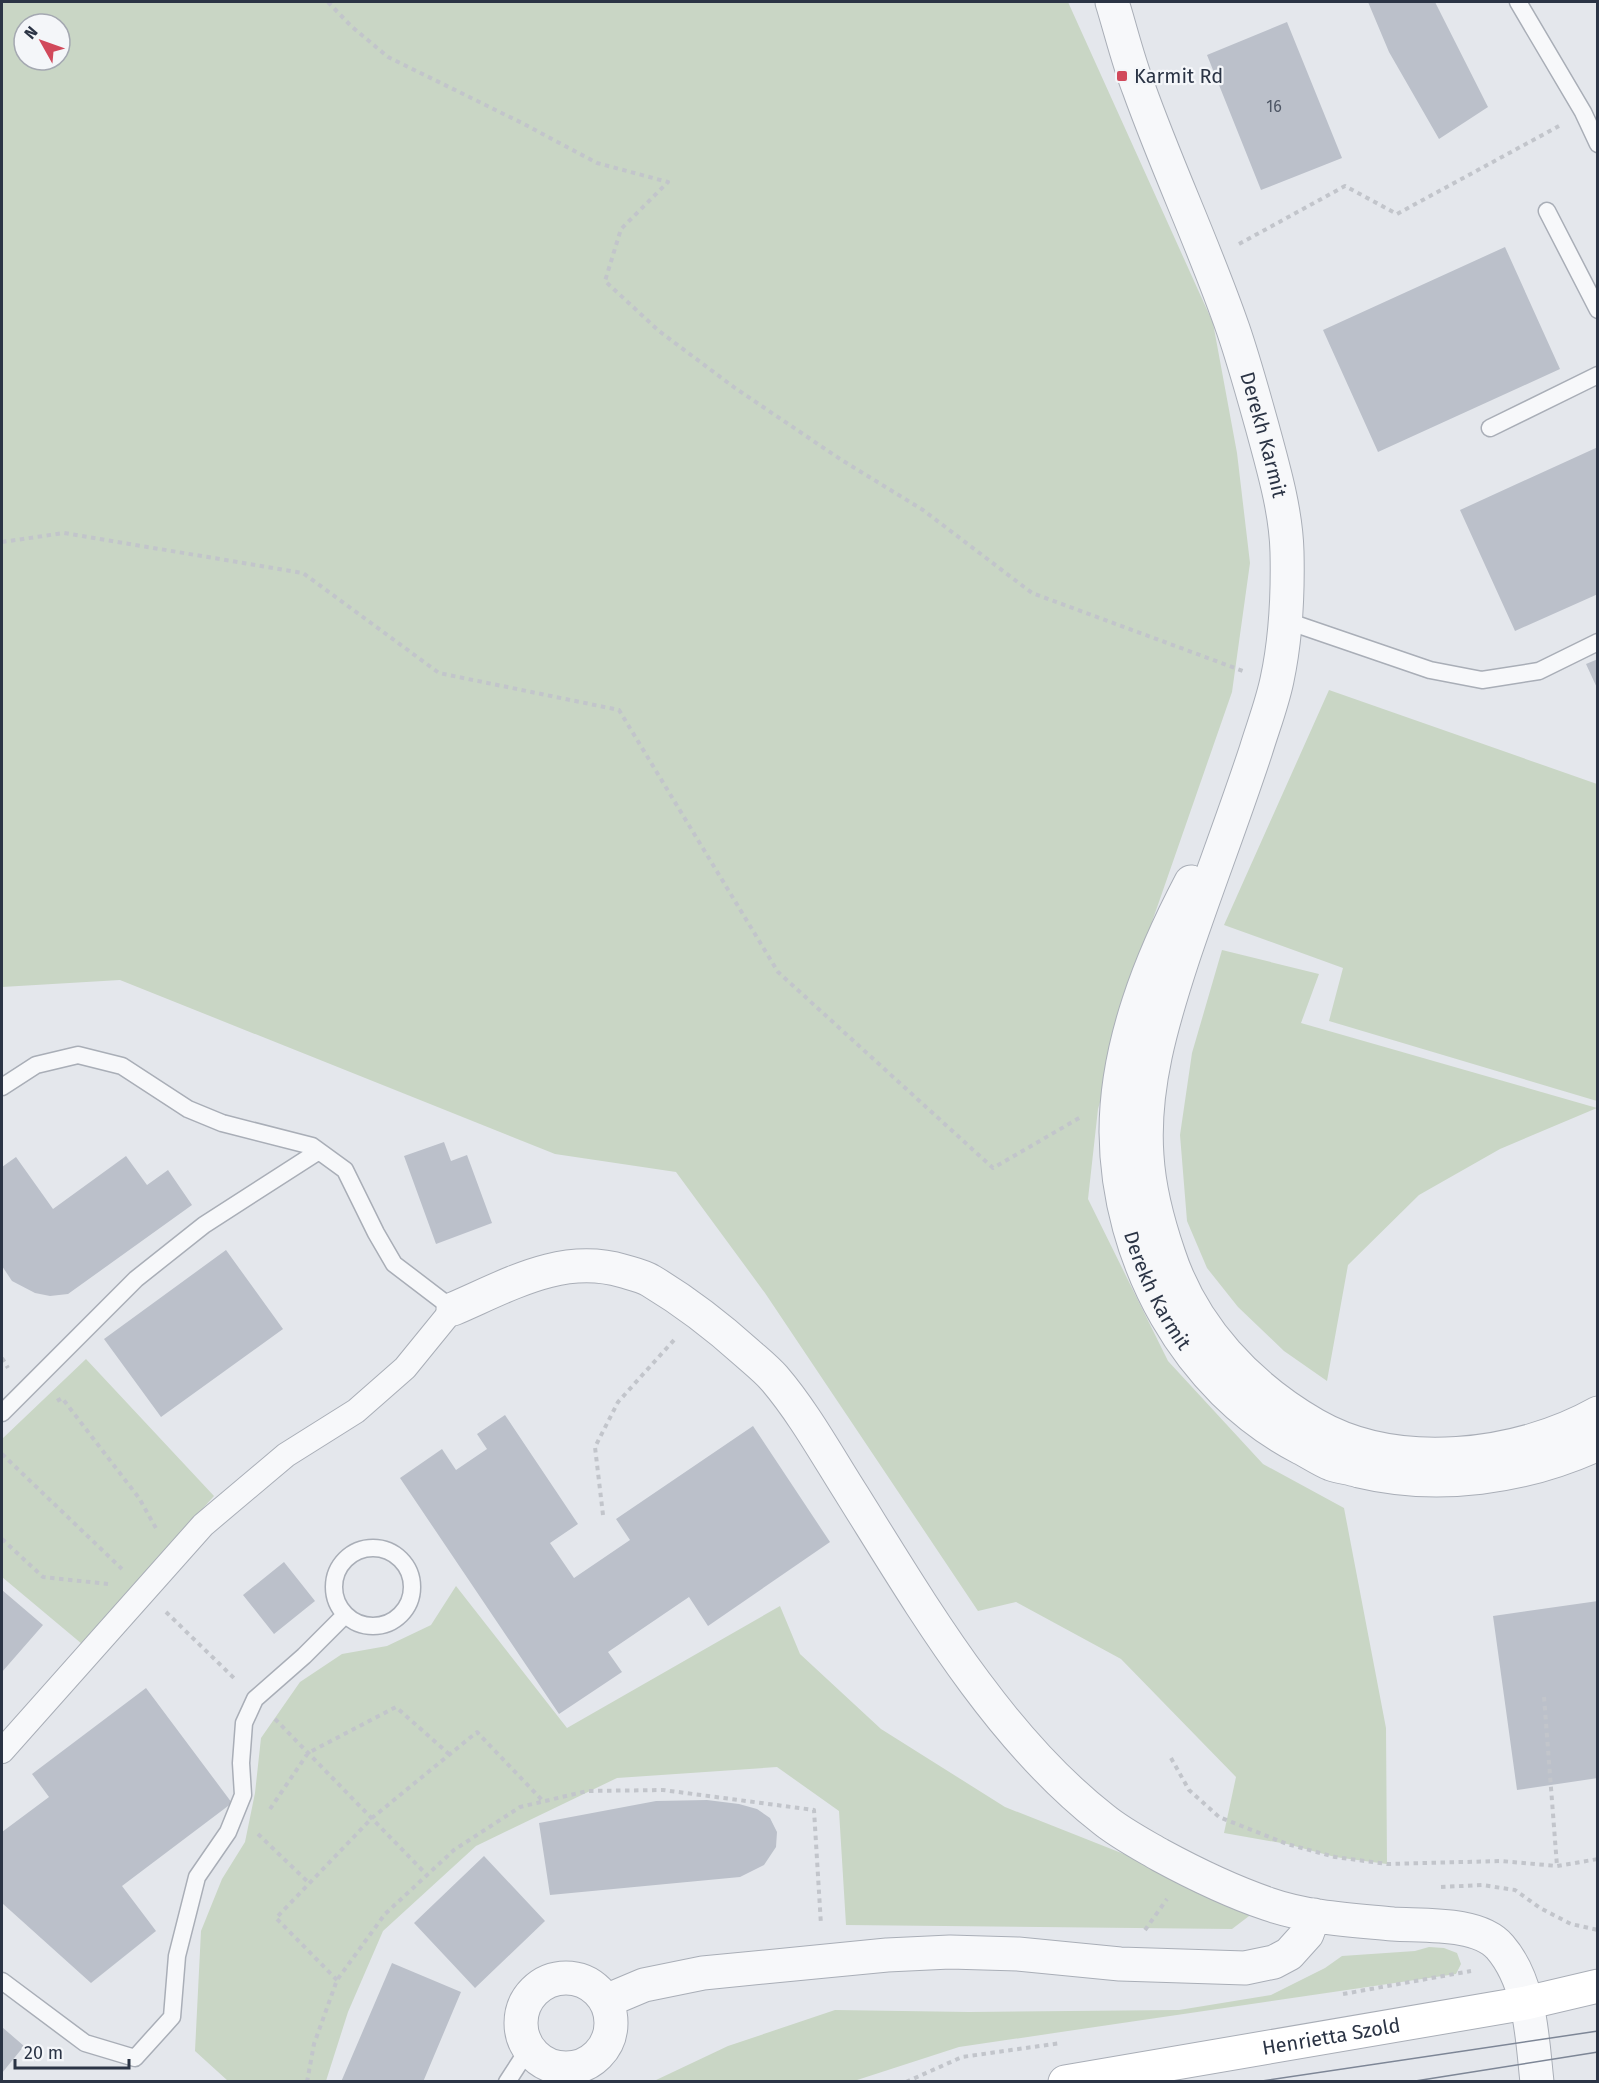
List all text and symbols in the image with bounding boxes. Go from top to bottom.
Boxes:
north arrow [12,12,72,72]
text: N [20,23,42,43]
place label: Karmit Rd [1134,64,1223,88]
marker: Karmit Rd [1115,69,1129,83]
house number: 16 [1266,97,1282,116]
street label: Derekh Karmit [1235,369,1292,501]
street label: Derekh Karmit [1119,1228,1197,1355]
street label: Henrietta Szold [1260,2013,1402,2060]
scale bar [15,2032,129,2070]
text: 20 m [24,2042,63,2064]

